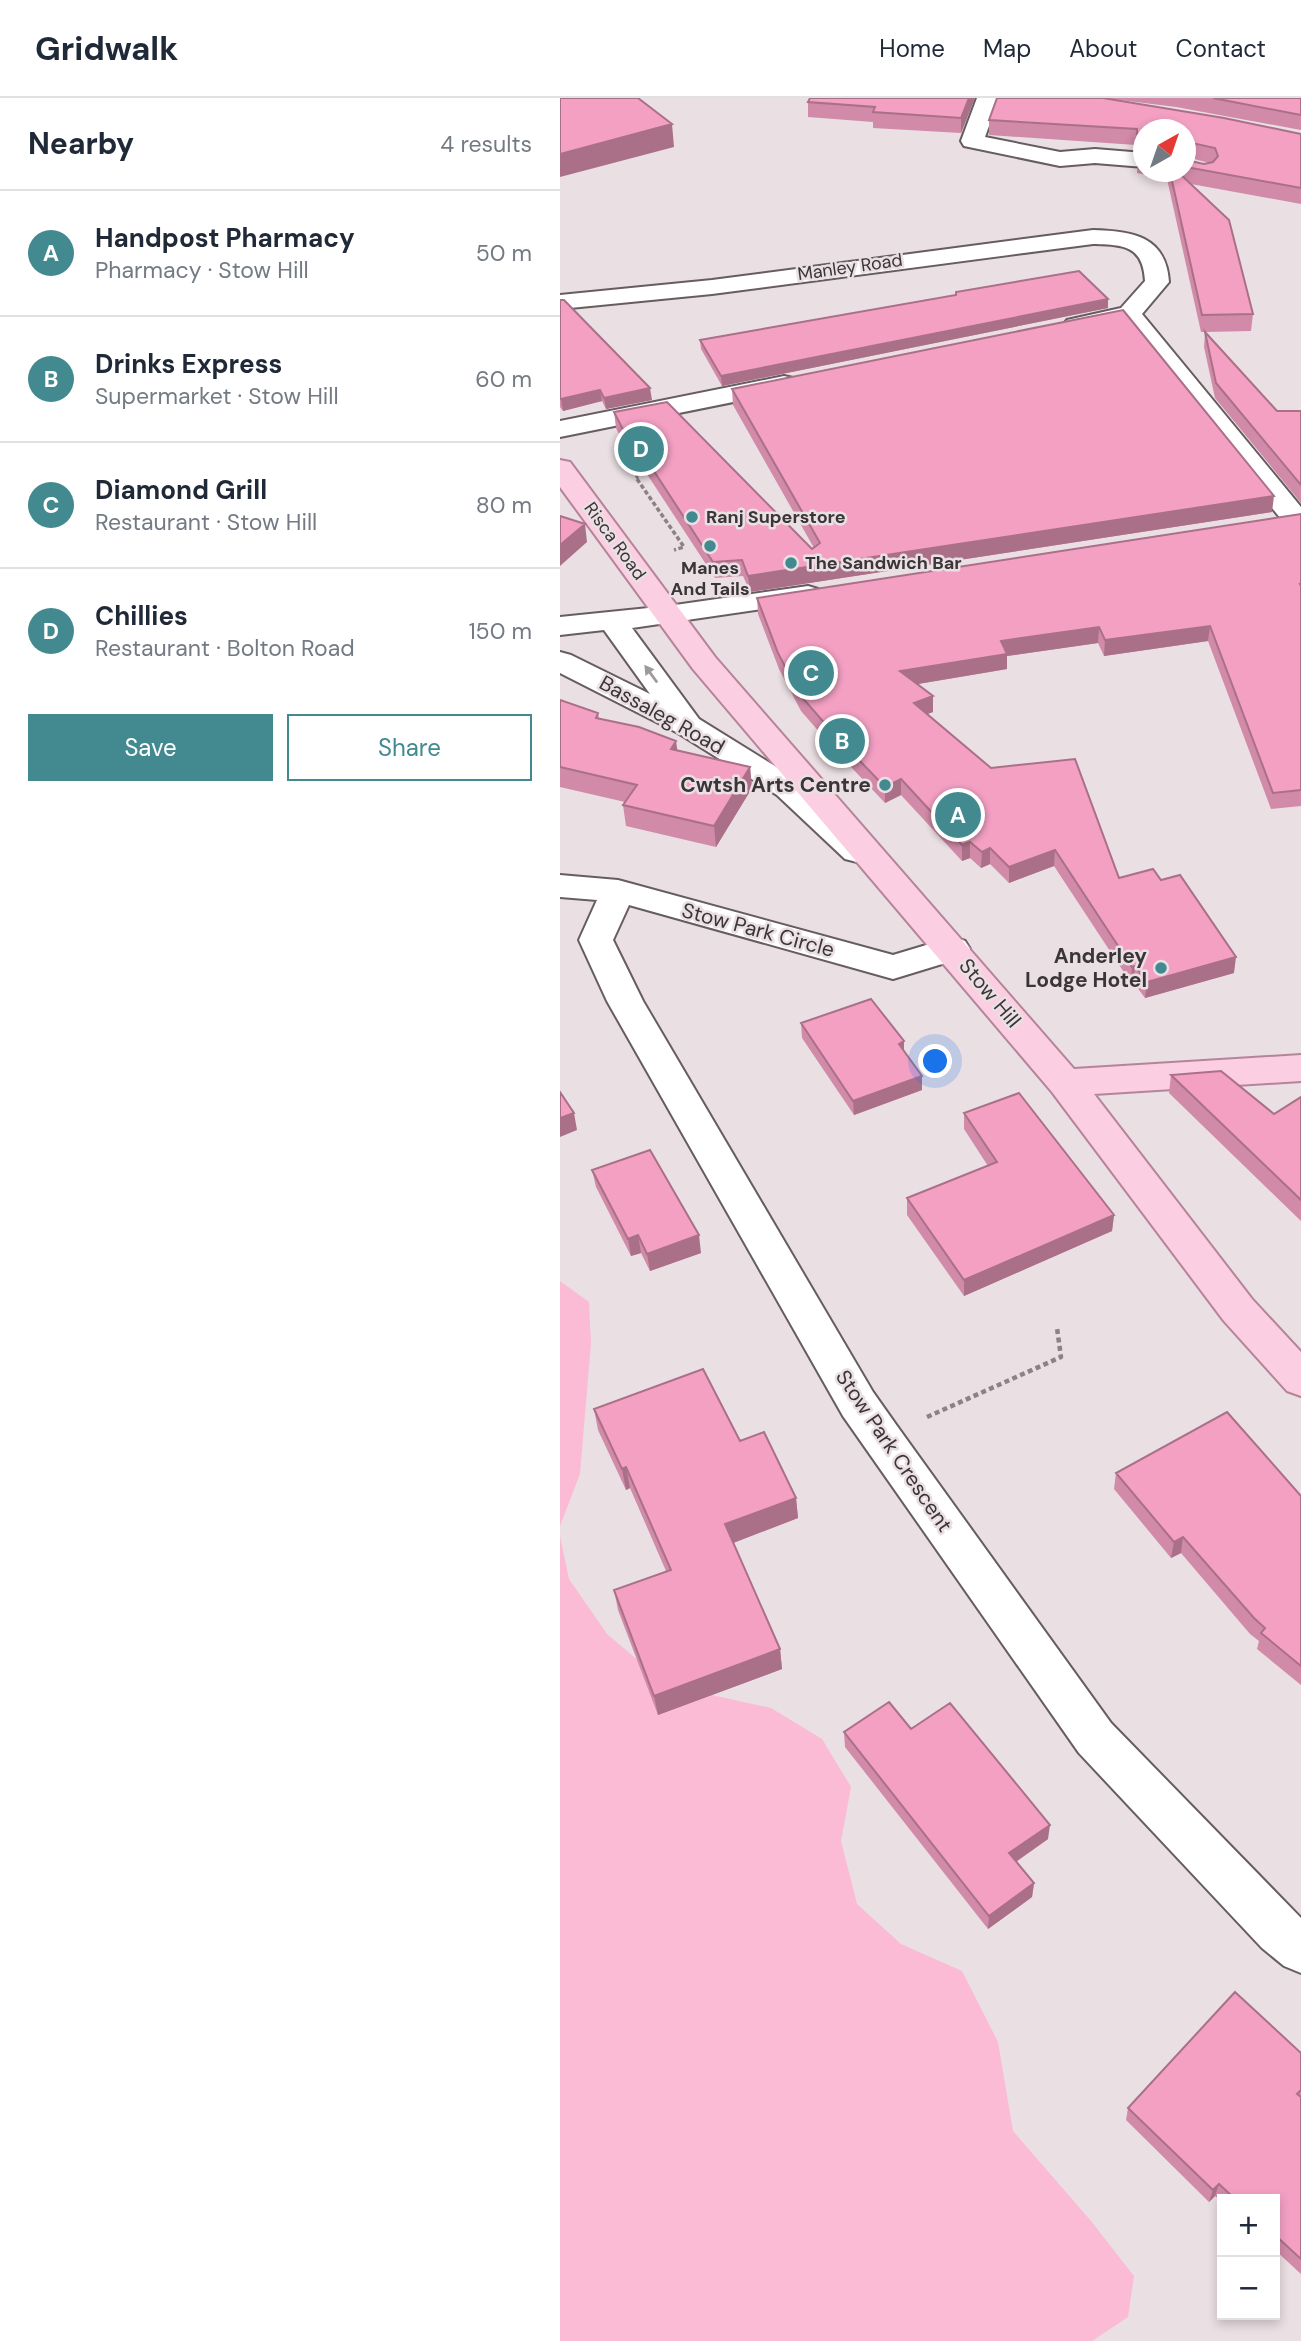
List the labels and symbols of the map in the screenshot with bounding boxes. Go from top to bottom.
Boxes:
north arrow [1133,119,1196,182]
street label: Manley Road [796,248,904,286]
pin: D [618,423,664,475]
street label: Risca Road [579,497,651,585]
place label: Ranj Superstore [706,505,846,529]
marker: Ranj Superstore [684,509,700,525]
marker: Manes And Tails [702,538,718,554]
place label: The Sandwich Bar [805,551,962,575]
marker: The Sandwich Bar [783,555,799,571]
place label: Manes And Tails [671,556,749,601]
pin: C [788,647,834,699]
one-way arrow [644,665,658,683]
street label: Bassaleg Road [594,669,730,761]
pin: B [819,715,865,767]
place label: Cwtsh Arts Centre [680,771,871,799]
marker: Cwtsh Arts Centre [877,777,893,793]
pin: A [935,789,981,841]
street label: Stow Park Circle [679,896,837,964]
place label: Anderley Lodge Hotel [1025,942,1147,994]
street label: Stow Hill [953,952,1027,1034]
marker: Anderley Lodge Hotel [1153,960,1169,976]
your location [918,1044,952,1078]
street label: Stow Park Crescent [829,1364,959,1538]

